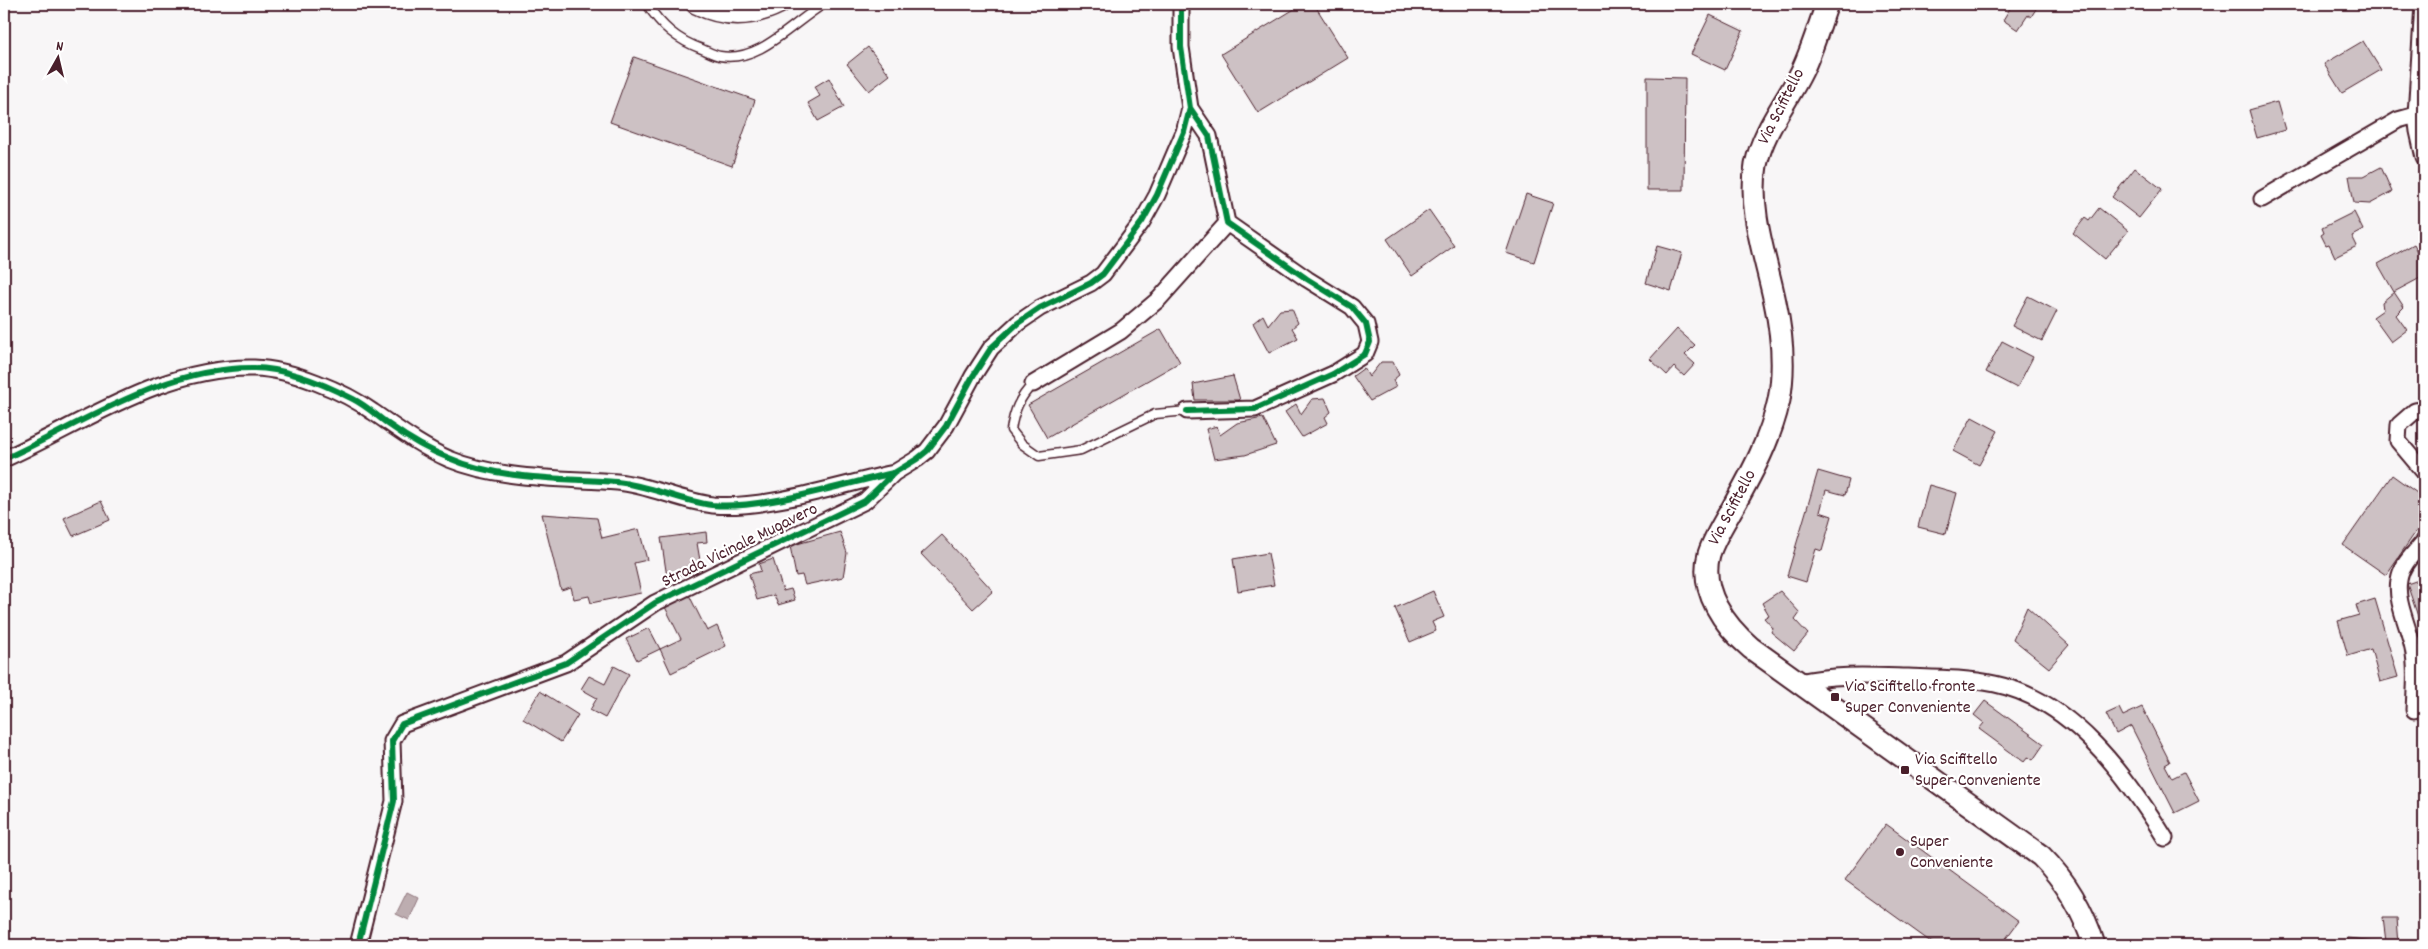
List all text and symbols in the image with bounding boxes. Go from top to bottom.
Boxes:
north arrow [32,32,82,82]
text: N [55,37,64,58]
street label: Via Scifitello [1752,65,1812,149]
street label: Via Scifitello [1703,466,1763,550]
street label: Strada Vicinale Mugavero [658,497,822,595]
place label: Via Scifitello fronte Super Conveniente [1845,675,1976,721]
marker: Via Scifitello fronte Super Conveniente [1829,691,1841,703]
place label: Via Scifitello Super Conveniente [1915,748,2041,794]
marker: Via Scifitello Super Conveniente [1899,764,1911,776]
place label: Super Conveniente [1910,830,1993,876]
marker: Super Conveniente [1894,846,1906,858]

